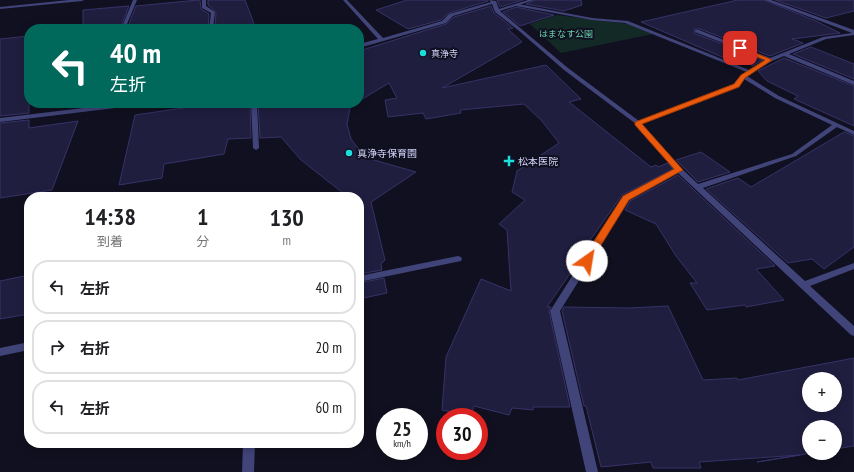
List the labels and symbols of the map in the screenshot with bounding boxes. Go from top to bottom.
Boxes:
park label: はまなす公園 [539,28,593,39]
pin [723,31,757,65]
marker: 真浄寺 [418,48,428,58]
place label: 真浄寺 [431,48,458,59]
place label: 真浄寺保育園 [357,147,417,160]
marker: 真浄寺保育園 [344,148,354,158]
marker: 松本医院 [503,155,515,167]
place label: 松本医院 [518,155,558,168]
position arrow [566,240,608,282]
speed limit sign: 30 [436,408,488,460]

